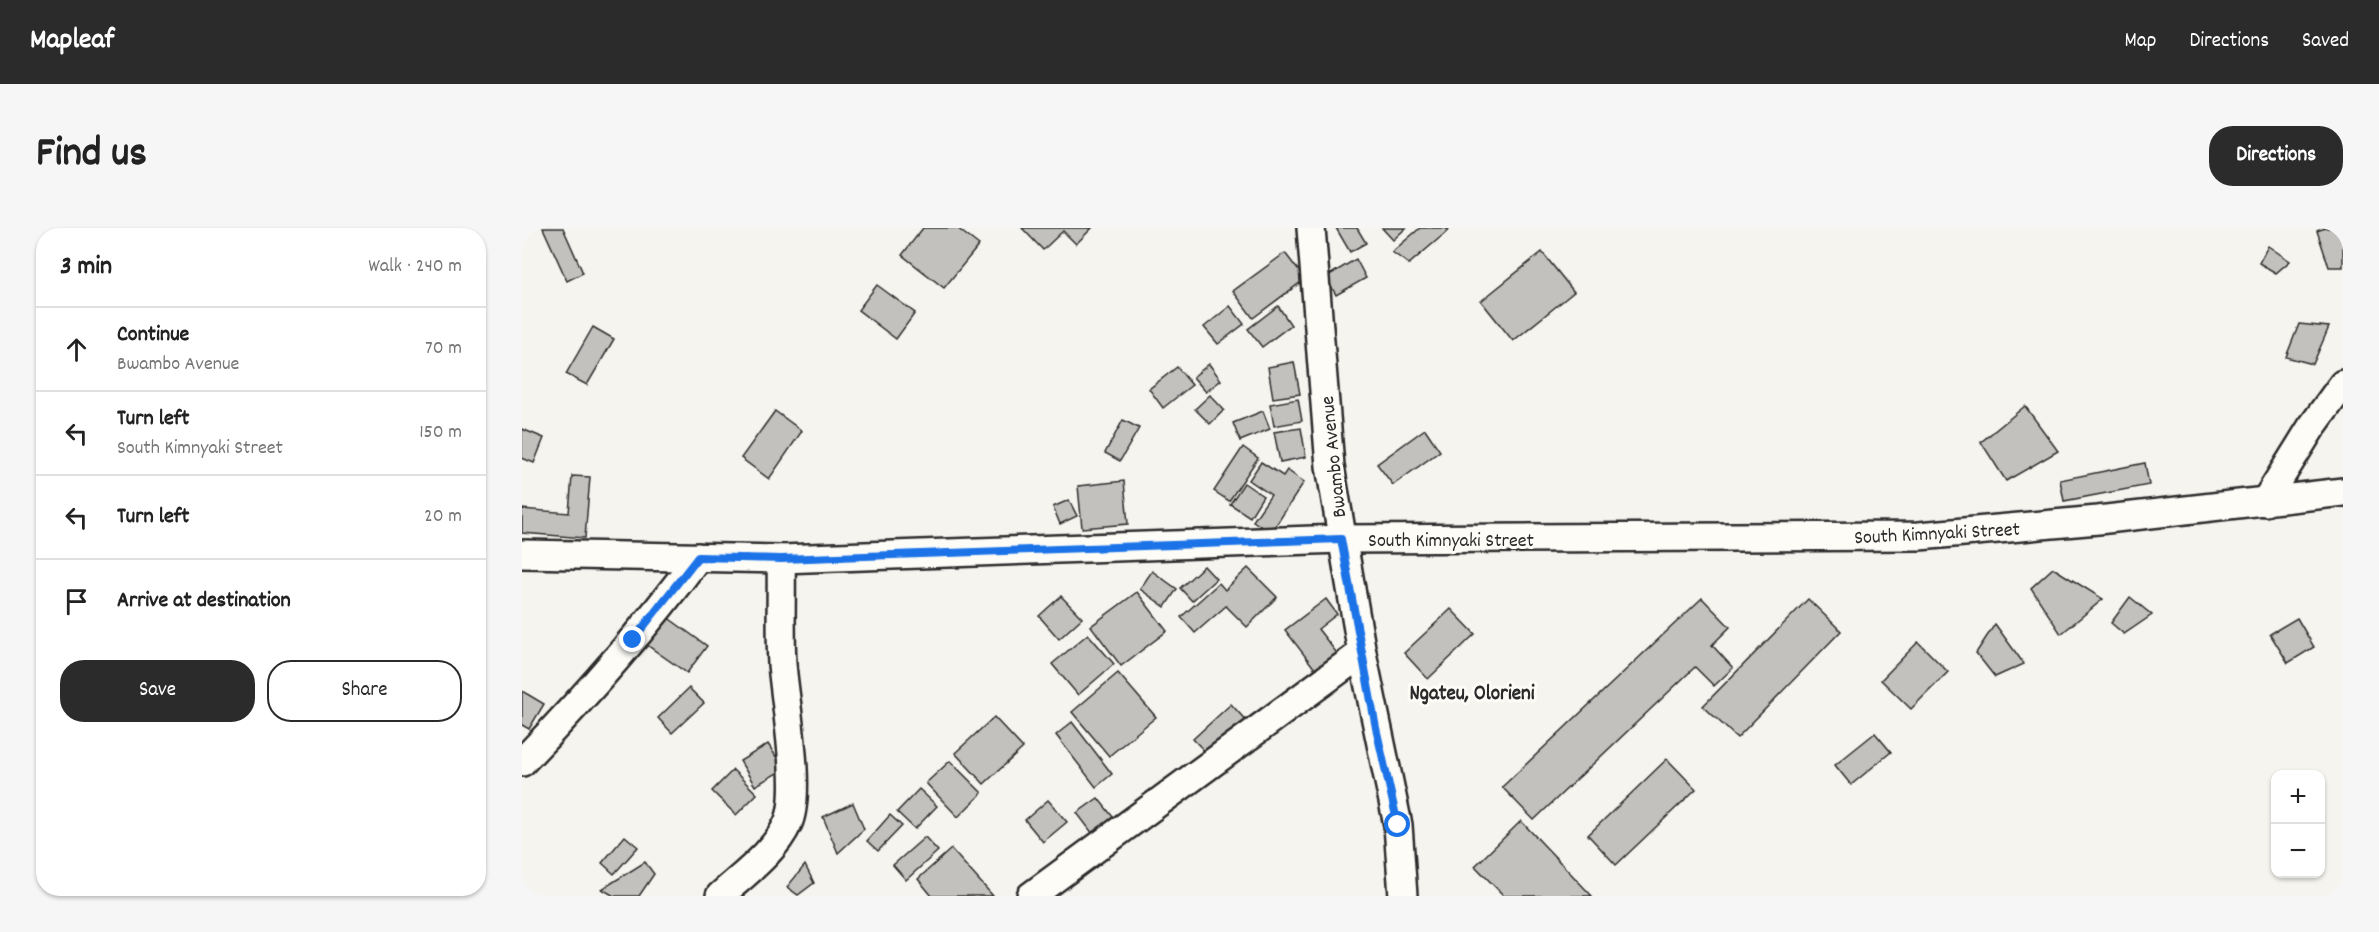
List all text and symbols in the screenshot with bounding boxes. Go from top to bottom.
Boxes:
text: Mapleaf [30,22,114,62]
text: Map [2125,27,2156,57]
text: Directions [2189,27,2269,57]
text: Saved [2302,27,2349,57]
text: Find us [36,126,147,186]
button: Directions [2209,126,2343,186]
text: 3 min [60,249,112,286]
text: Walk · 240 m [368,253,462,281]
text: Continue [117,320,189,351]
icon: ahead [60,333,93,366]
text: 70 m [425,335,462,363]
text: Bwambo Avenue [117,351,239,379]
street label: Bwambo Avenue [1315,394,1355,519]
text: Turn left [117,404,189,435]
icon: left [60,417,93,450]
text: 150 m [419,419,462,447]
text: South Kimnyaki Street [117,435,283,463]
icon: left [60,501,93,534]
text: Turn left [117,502,189,533]
text: 20 m [424,503,462,531]
street label: South Kimnyaki Street [1854,517,2021,553]
street label: South Kimnyaki Street [1368,528,1534,556]
icon: arrive [60,585,93,618]
text: Arrive at destination [117,586,291,617]
route end [619,626,645,652]
button: Save [60,660,255,722]
button: Share [267,660,462,722]
district label: Ngateu, Olorieni [1409,680,1535,710]
map controls [2271,770,2325,878]
button: + [2271,770,2325,824]
route start [1384,811,1410,837]
button: − [2271,824,2325,878]

